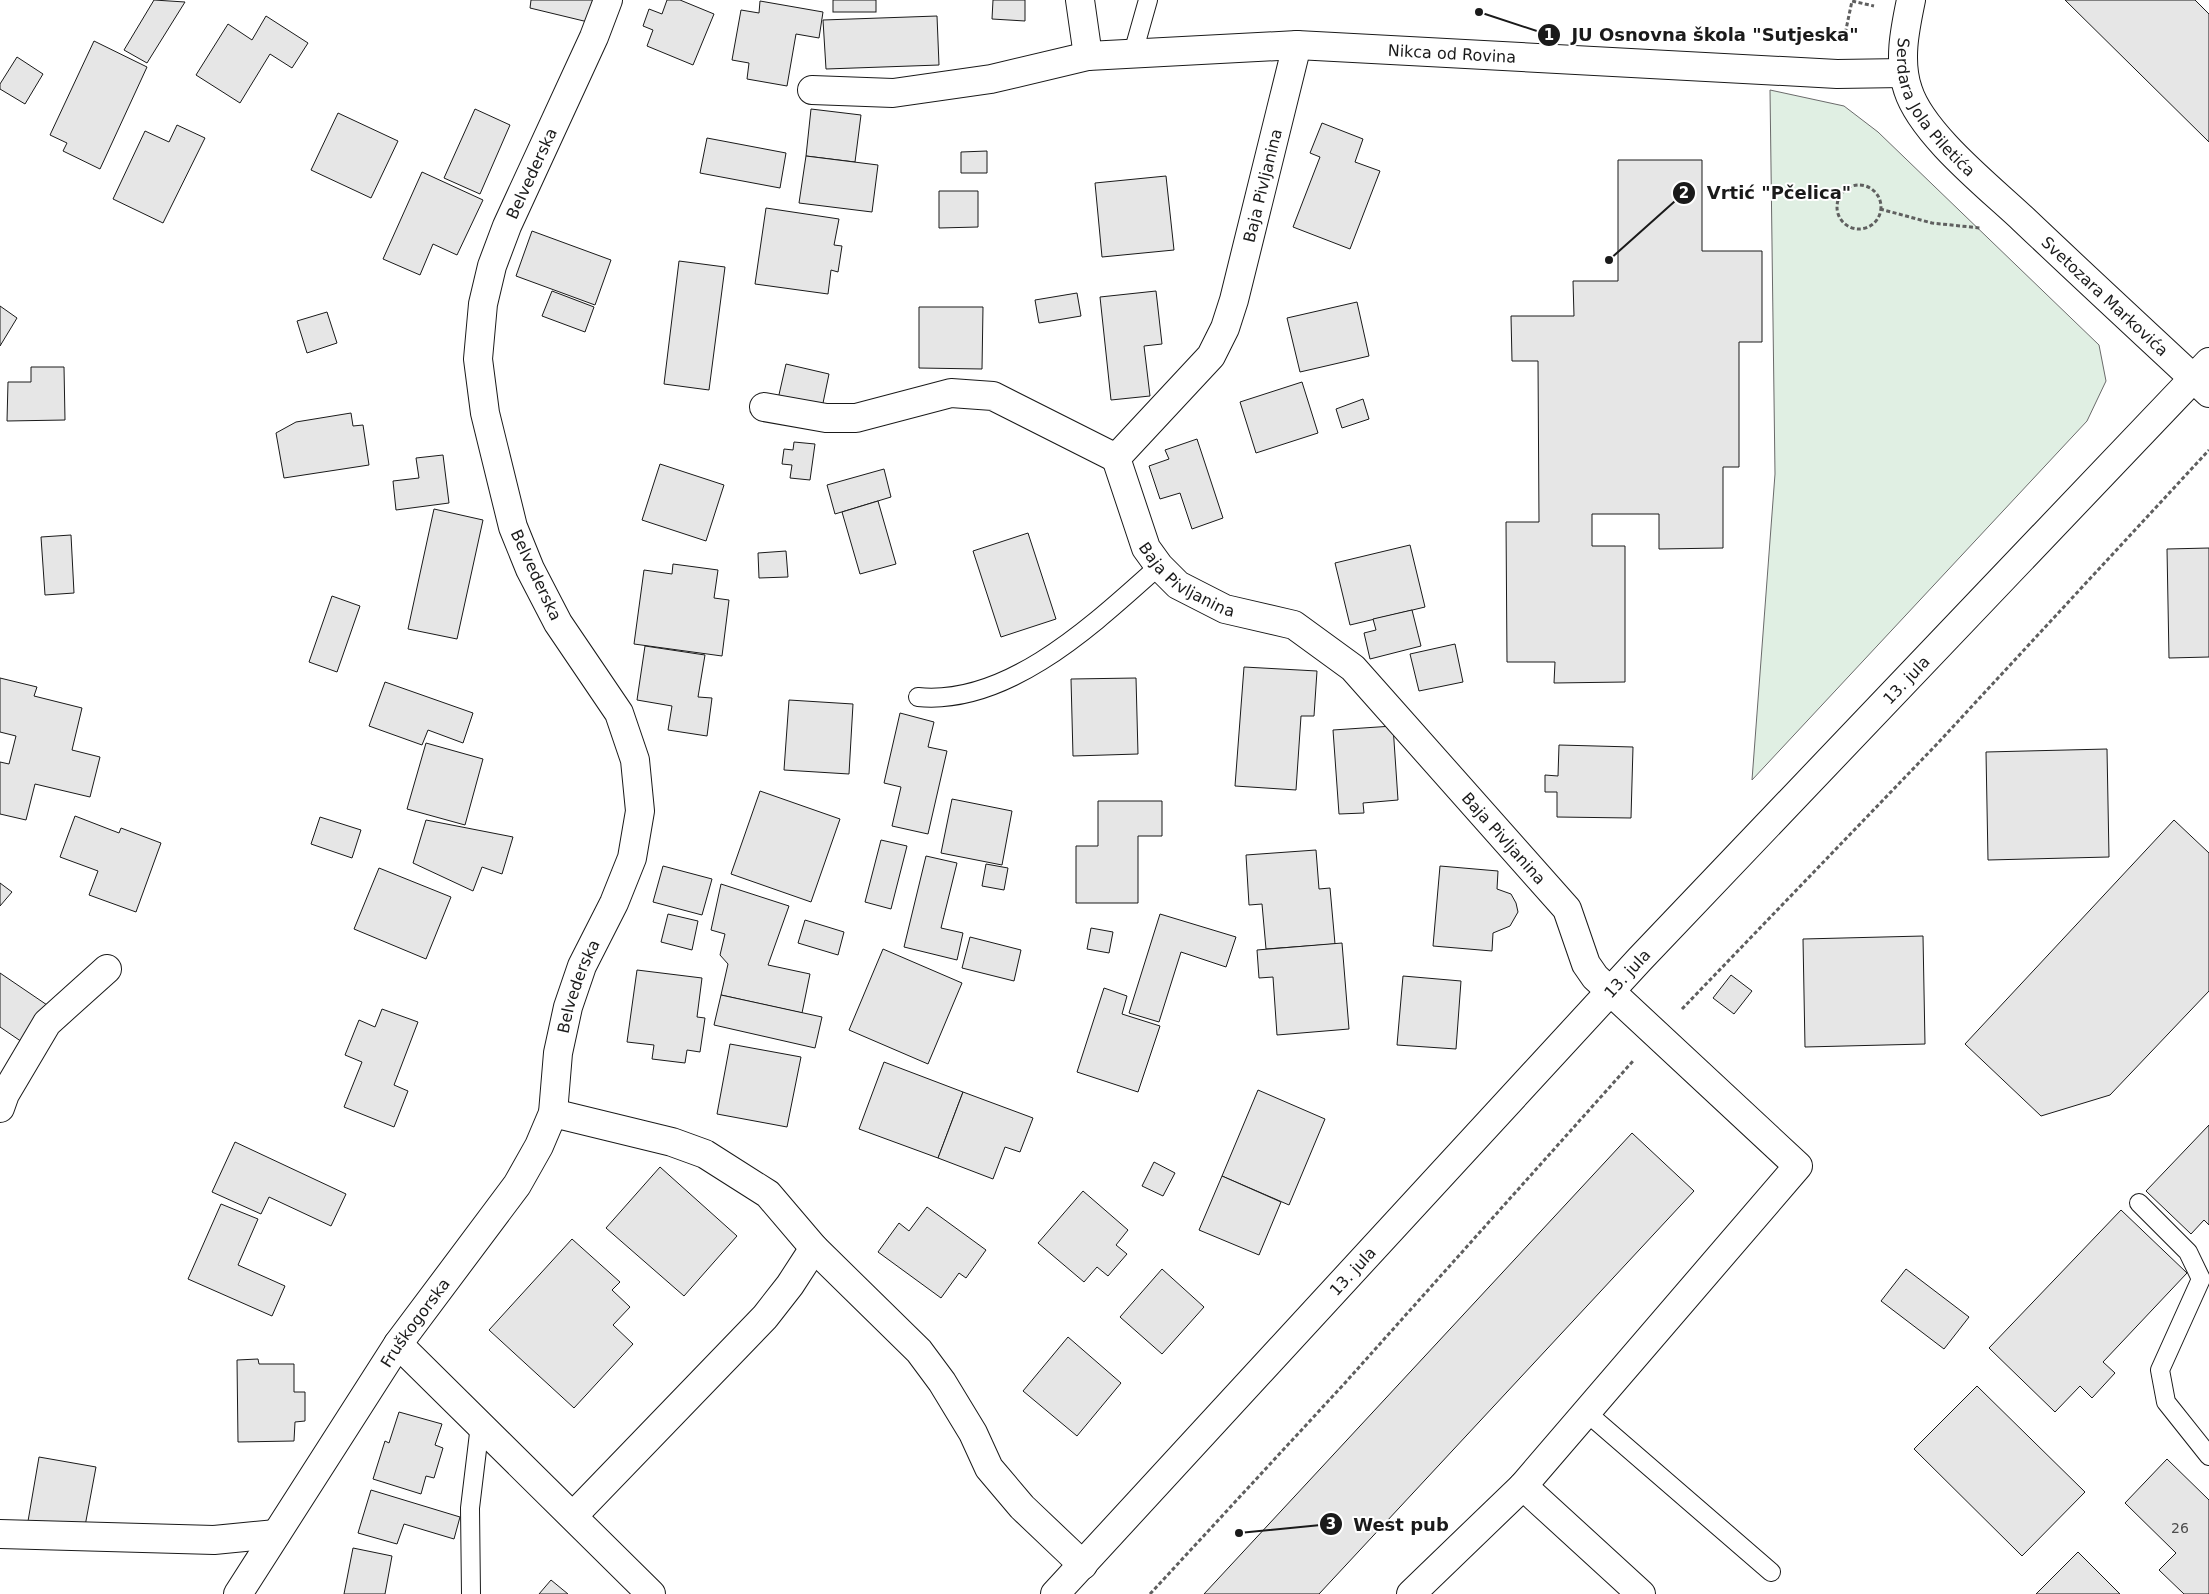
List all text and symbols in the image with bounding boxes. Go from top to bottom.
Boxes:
callout: JU Osnovna škola "Sutjeska" [1537,18,1869,51]
text: JU Osnovna škola "Sutjeska" [1569,24,1859,45]
text: 1 [1544,26,1554,44]
street label: Serdara Jola Piletića [1893,37,1979,180]
street label: Nikca od Rovina [1387,40,1517,66]
street label: Belvederska [502,125,560,222]
street label: Baja Pivljanina [1239,127,1285,244]
callout: Vrtić "Pčelica" [1672,177,1861,210]
text: Vrtić "Pčelica" [1707,182,1851,203]
text: 2 [1679,184,1689,202]
street label: Svetozara Markovića [2038,232,2172,360]
street label: Belvederska [507,526,565,624]
street label: Baja Pivljanina [1135,538,1237,620]
street label: 13. jula [1879,652,1933,708]
street label: Baja Pivljanina [1458,788,1550,888]
street label: Belvederska [553,936,603,1035]
street label: 13. jula [1600,945,1654,1002]
street label: 13. jula [1325,1243,1380,1299]
street label: Fruškogorska [376,1274,453,1371]
callout: West pub [1318,1508,1459,1541]
text: West pub [1353,1514,1449,1535]
text: 3 [1326,1515,1336,1533]
house number: 26 [2171,1520,2189,1536]

